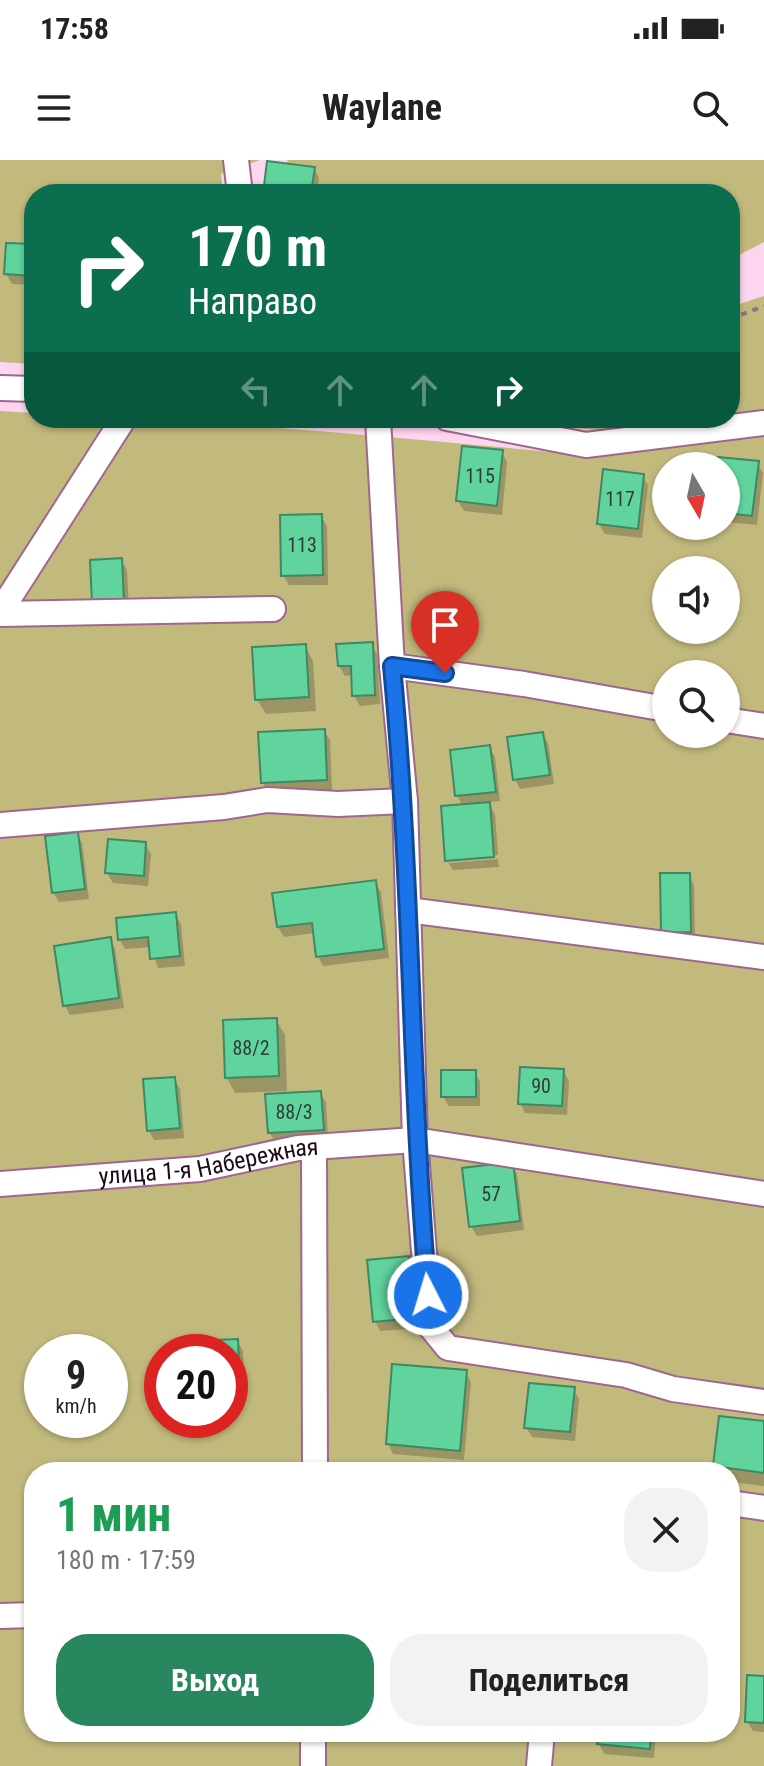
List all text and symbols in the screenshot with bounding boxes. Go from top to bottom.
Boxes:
text: 17:58 [40,11,109,46]
icon: menu [32,86,76,130]
icon: search [688,86,732,130]
text: Waylane [322,87,442,129]
text: 170 m [188,214,327,280]
icon: right [56,216,160,320]
text: Направо [188,281,317,323]
icon: left [234,368,278,412]
icon: ahead [318,368,362,412]
icon: ahead [402,368,446,412]
icon: right [486,368,530,412]
north arrow [652,452,740,540]
map controls [652,452,740,748]
house number: 115 [465,464,495,488]
house number: 117 [605,487,635,511]
house number: 113 [287,533,317,557]
button: sound [652,556,740,644]
pin [411,591,479,673]
icon: arrive [423,603,467,647]
button: search [652,660,740,748]
house number: 88/2 [232,1036,270,1060]
house number: 90 [531,1074,551,1098]
house number: 88/3 [275,1100,313,1124]
street label: улица 1-я Набережная [98,1133,319,1191]
house number: 57 [481,1182,501,1206]
position arrow [386,1253,470,1337]
speed limit sign: 20 [144,1334,248,1438]
text: 9 [66,1352,86,1399]
text: km/h [55,1394,97,1418]
text: 1 мин [56,1486,171,1543]
button: close [624,1488,708,1572]
text: 180 m · 17:59 [56,1545,196,1575]
button: Выход [56,1634,374,1726]
button: Поделиться [390,1634,708,1726]

